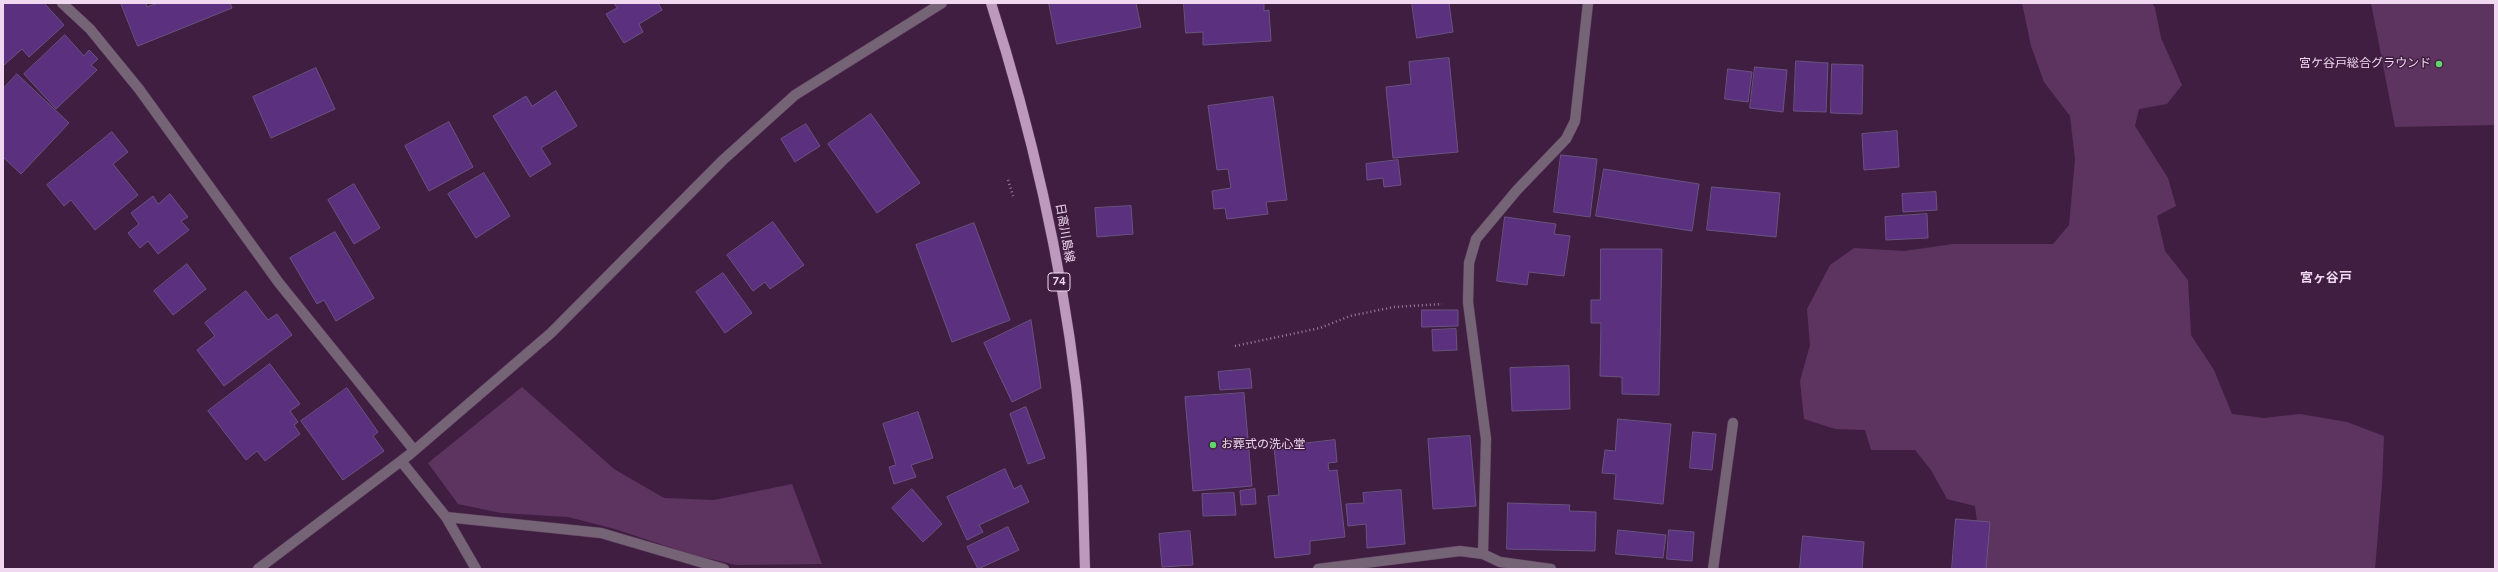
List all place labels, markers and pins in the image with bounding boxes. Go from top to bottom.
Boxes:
place label: 宮ケ谷戸総合グラウンド [2299,57,2431,71]
marker: 宮ケ谷戸総合グラウンド [2434,59,2444,69]
place label: お葬式の洗心堂 [1221,438,1305,452]
marker: お葬式の洗心堂 [1208,440,1218,450]

